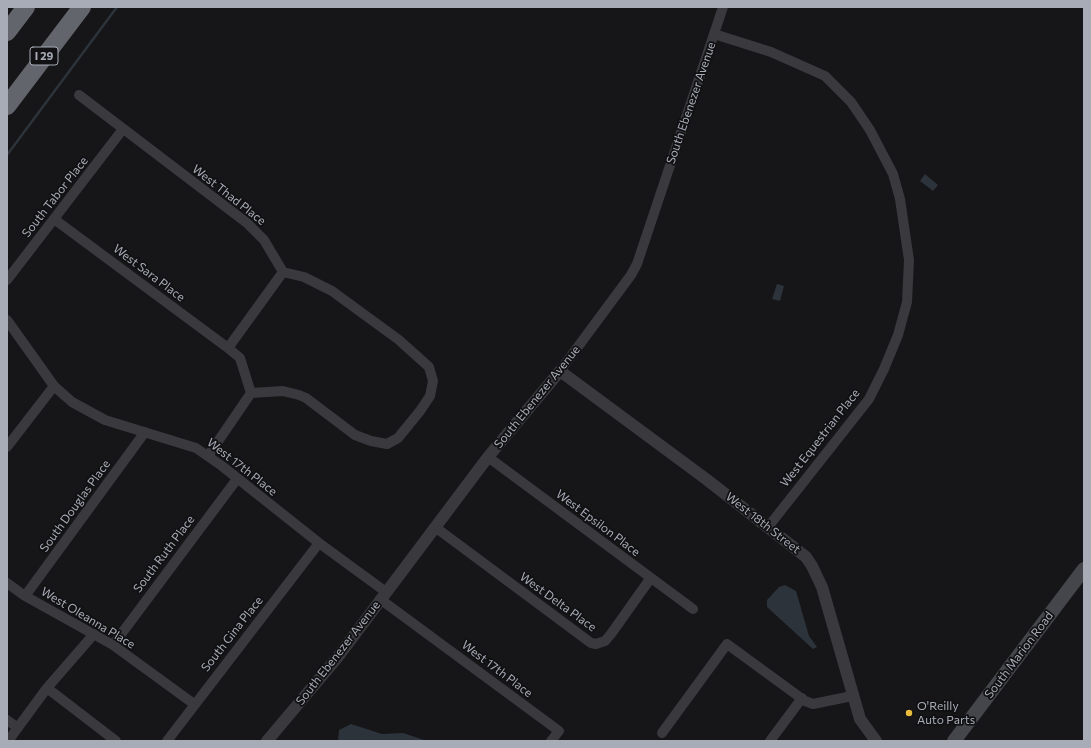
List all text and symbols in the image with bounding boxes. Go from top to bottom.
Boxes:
street label: South Ebenezer Avenue [663,40,719,166]
road number: I 29 [30,47,58,65]
street label: South Tabor Place [19,154,91,240]
street label: West Thad Place [189,162,269,228]
street label: West Sara Place [110,241,188,305]
street label: South Ebenezer Avenue [491,343,583,451]
street label: West Equestrian Place [777,386,863,490]
street label: West 17th Place [204,435,280,499]
street label: South Douglas Place [37,457,113,555]
street label: West Epsilon Place [553,487,643,559]
street label: West 18th Street [723,489,803,557]
street label: South Ruth Place [130,513,198,595]
street label: West Delta Place [517,569,599,635]
street label: West Oleanna Place [38,584,138,652]
street label: South Gina Place [198,594,266,674]
street label: South Ebenezer Avenue [293,598,383,708]
street label: South Marion Road [982,609,1056,701]
street label: West 17th Place [459,638,535,700]
place label: O'Reilly Auto Parts [917,699,975,727]
marker: O'Reilly Auto Parts [904,708,914,718]

